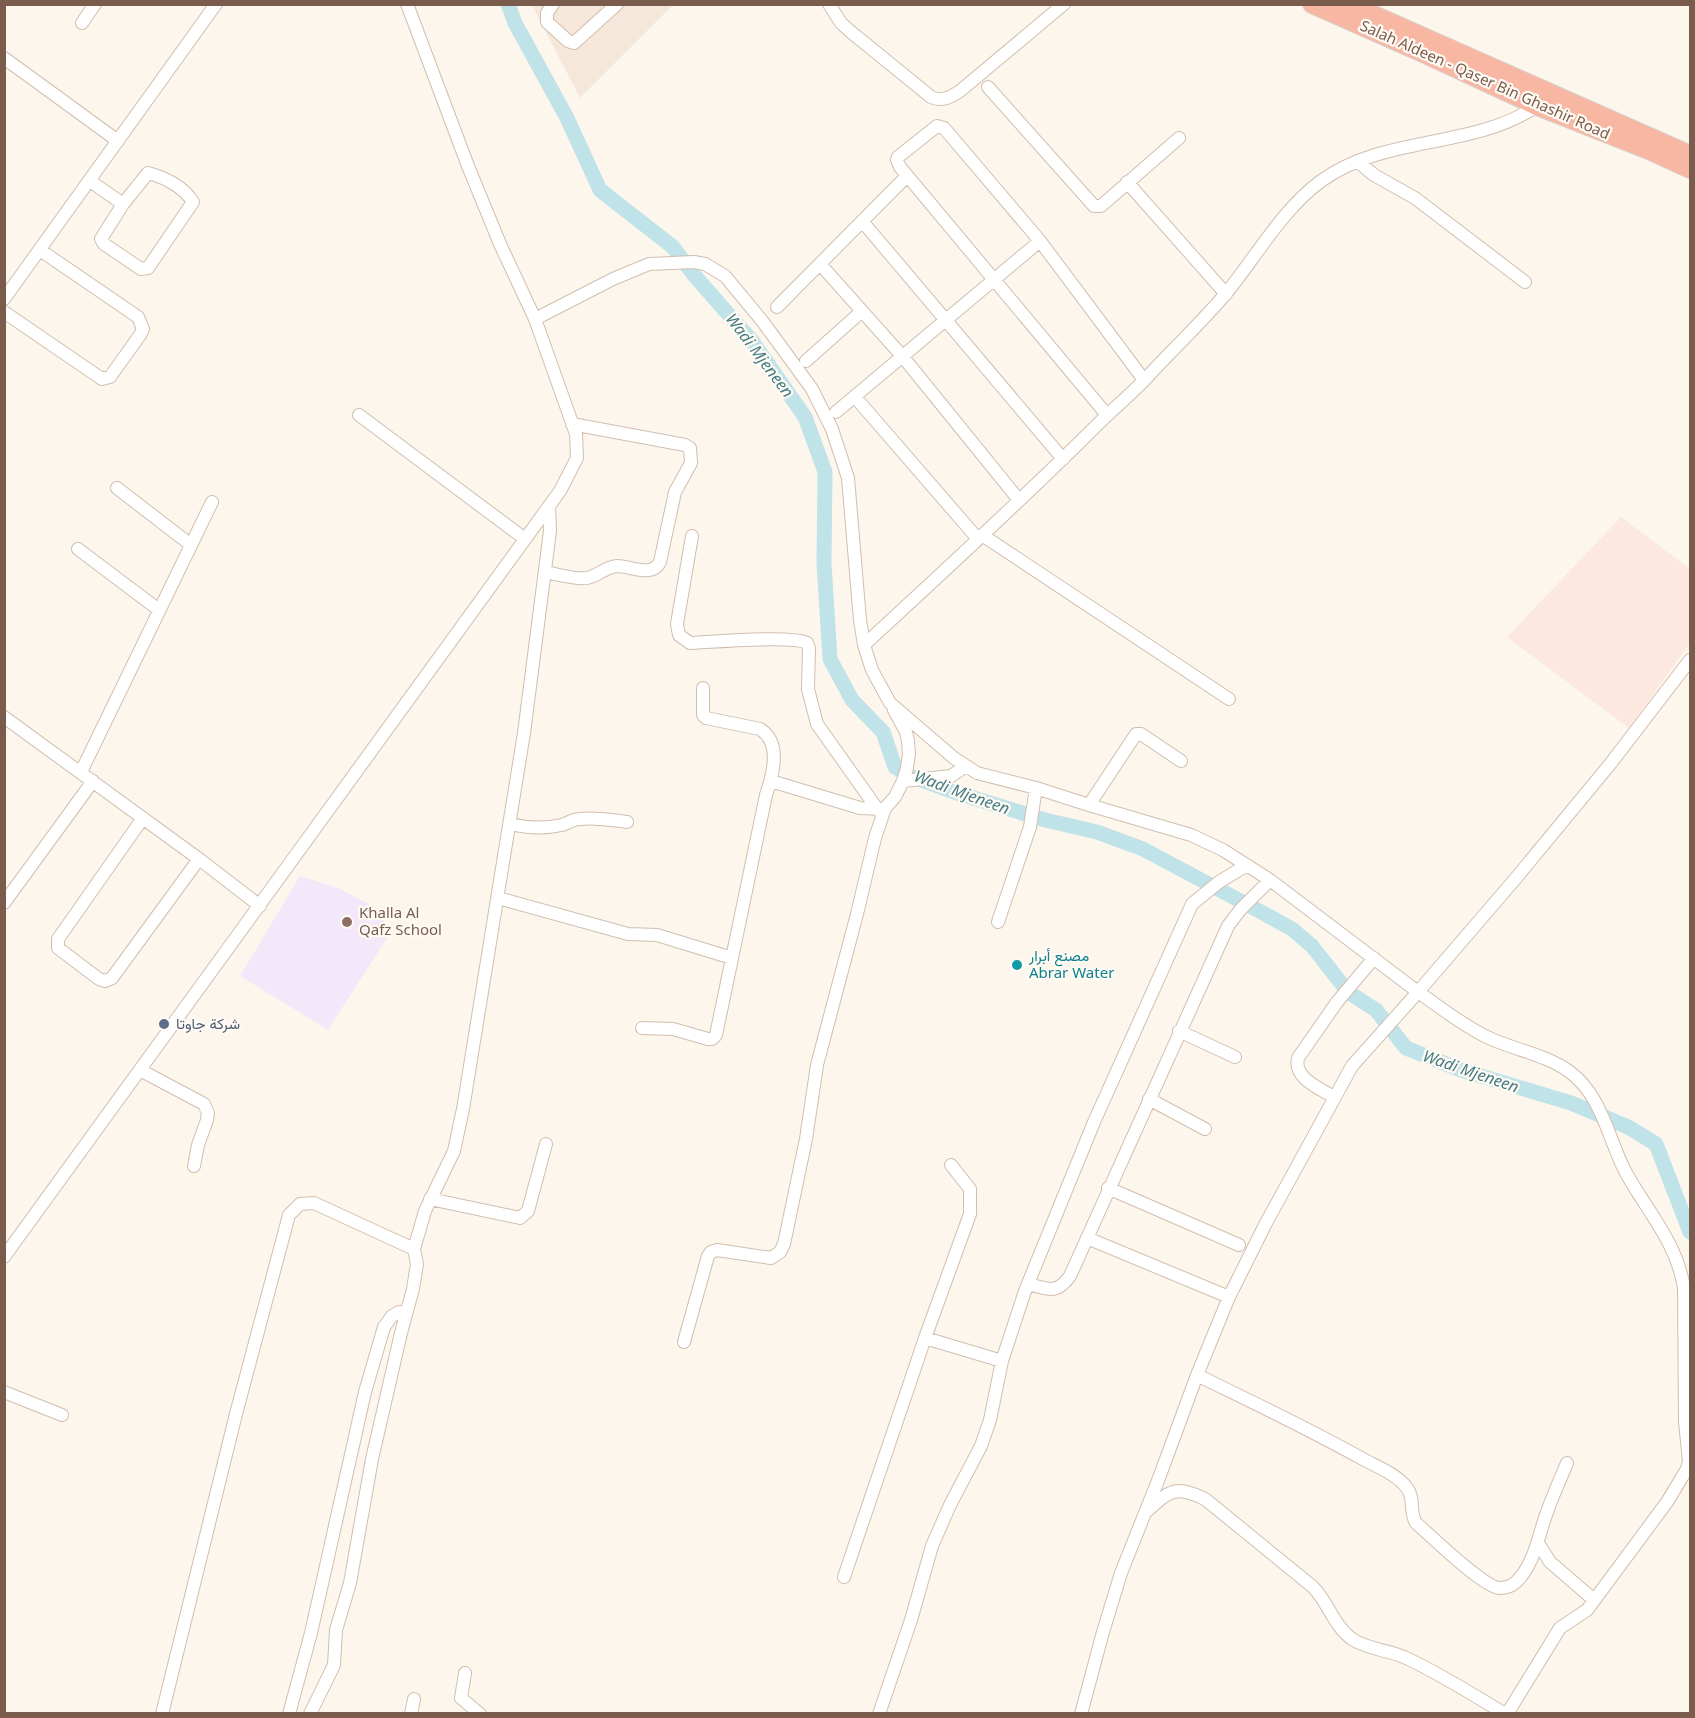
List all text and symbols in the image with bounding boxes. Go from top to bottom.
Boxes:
street label: Salah Aldeen - Qaser Bin Ghashir Road [1357,15,1613,143]
water label: Wadi Mjeneen [721,308,799,402]
water label: Wadi Mjeneen [911,765,1013,819]
place label: Khalla Al Qafz School [359,902,442,939]
marker: Khalla Al Qafz School [340,915,354,929]
place label: مصنع أبرار Abrar Water [1028,945,1114,982]
marker: مصنع أبرار Abrar Water [1010,958,1024,972]
place label: شركة جاوتا [176,1013,240,1033]
marker: شركة جاوتا [157,1017,171,1031]
water label: Wadi Mjeneen [1420,1044,1522,1098]

